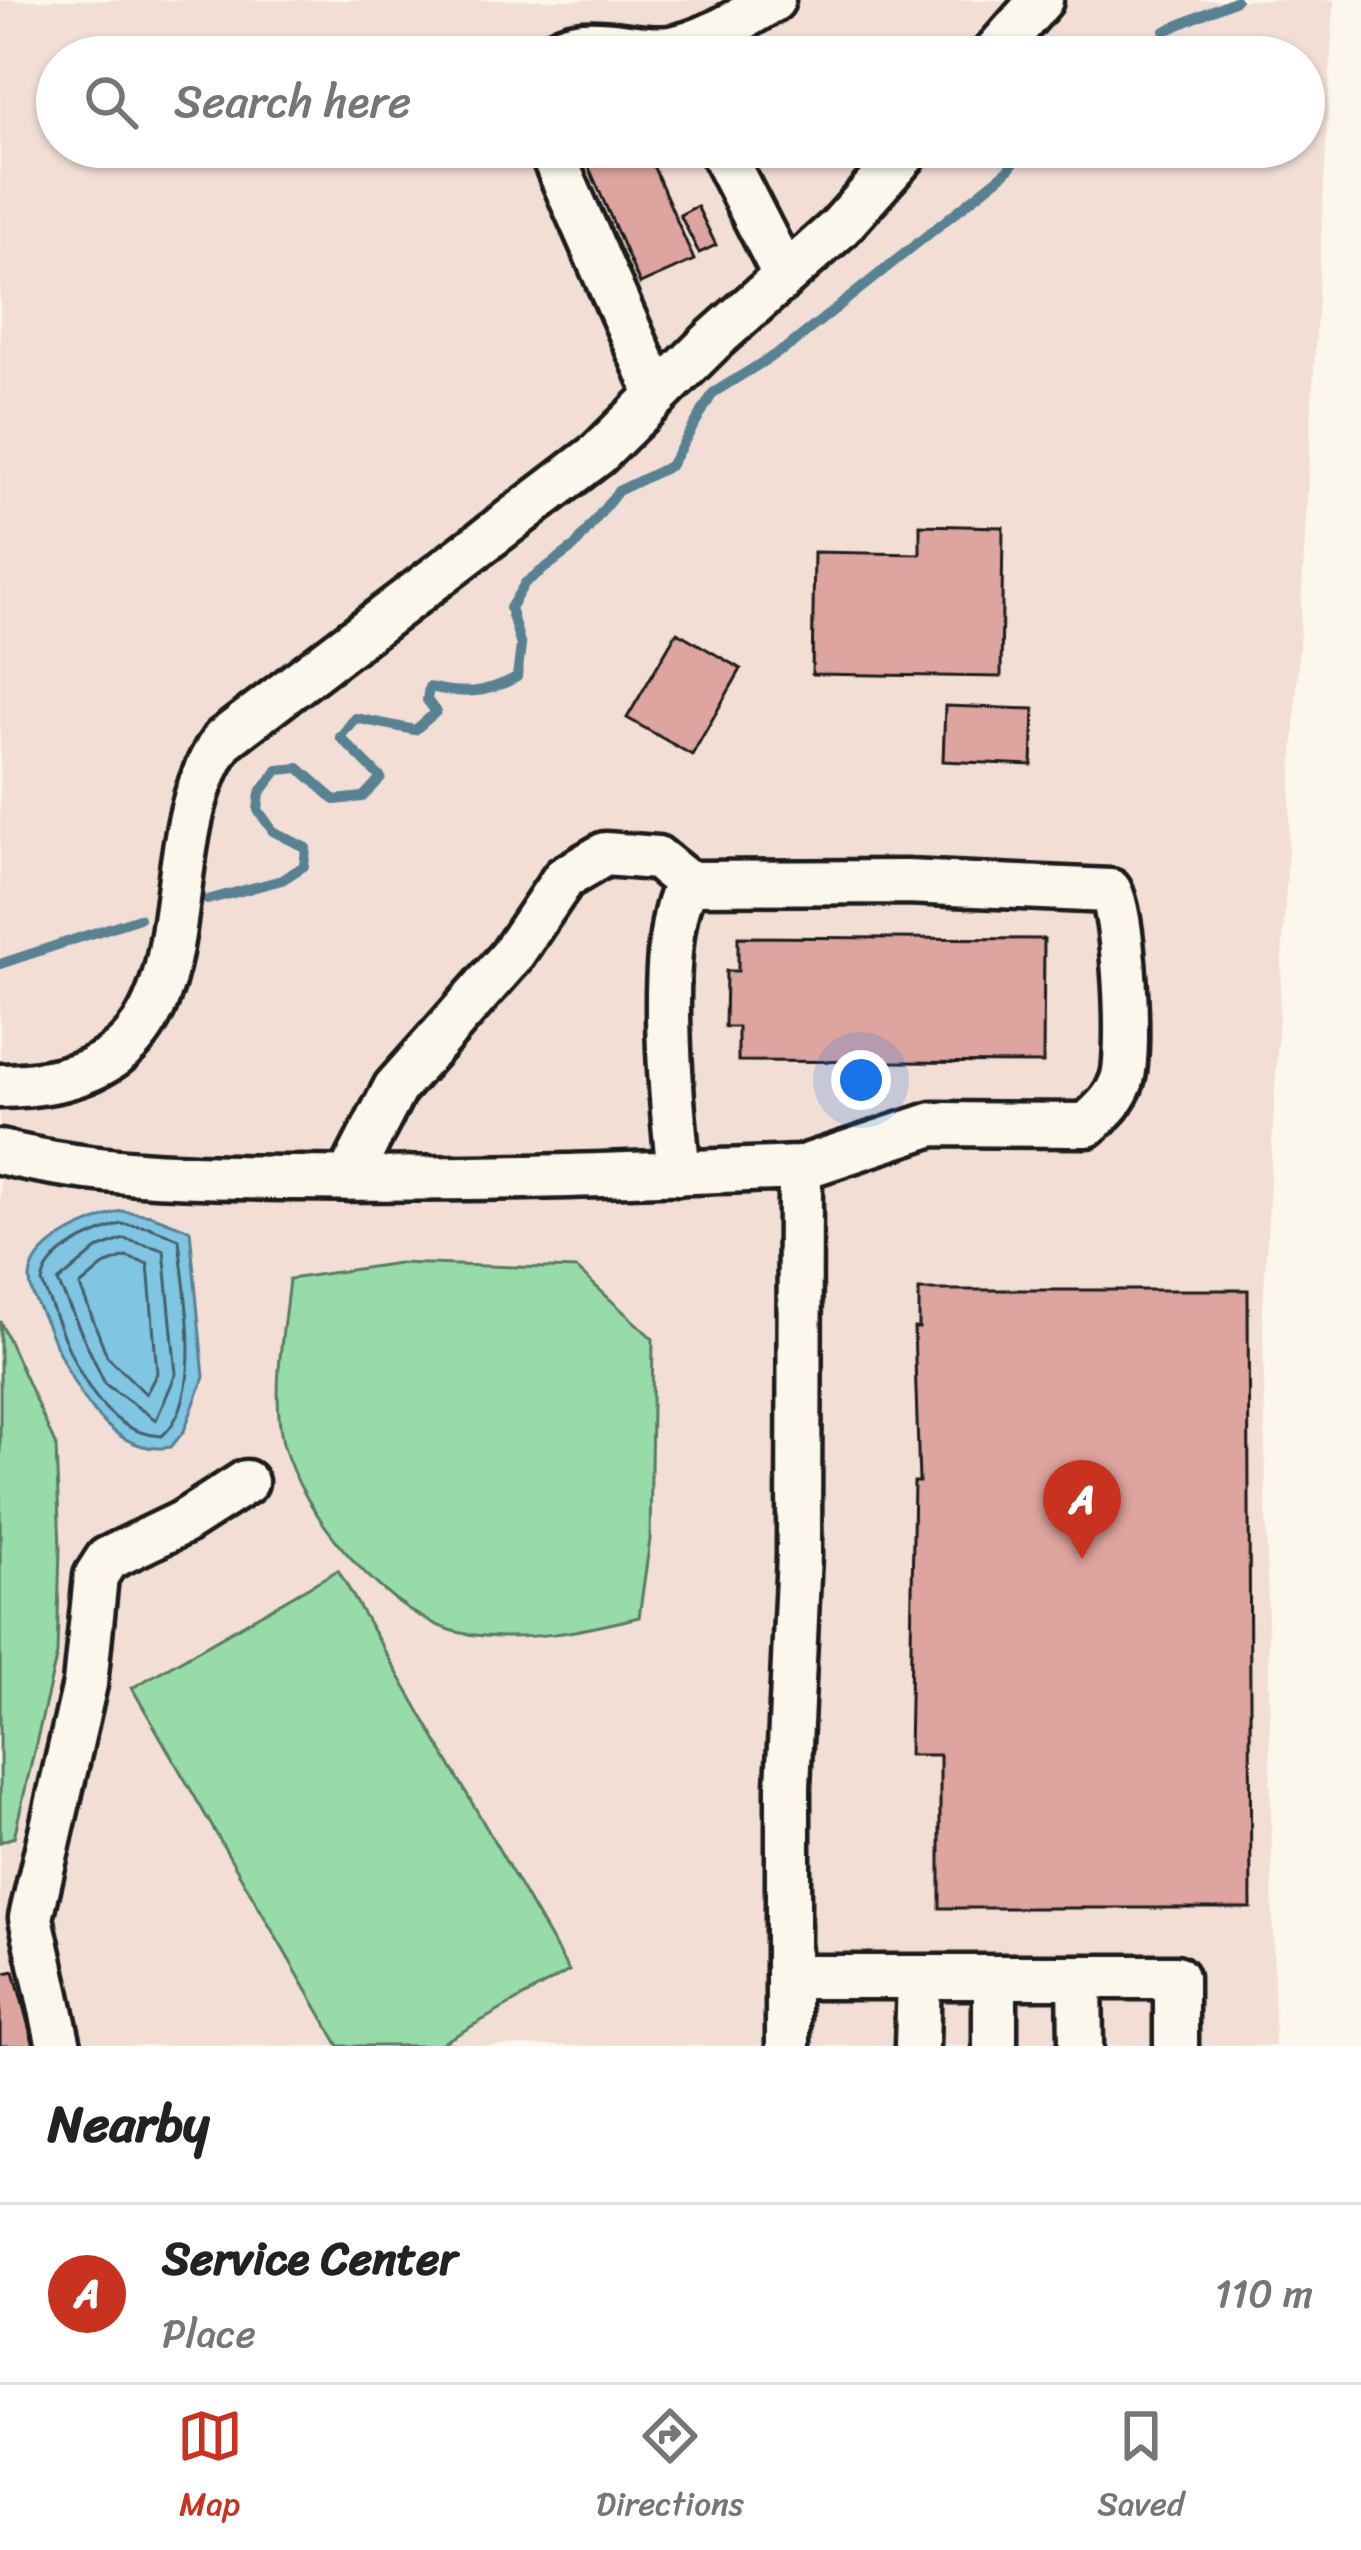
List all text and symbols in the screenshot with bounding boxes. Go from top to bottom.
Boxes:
search box [36,36,1325,168]
text: Search here [174,62,411,142]
icon: search [78,69,144,135]
your location [831,1050,891,1110]
pin: A [1043,1460,1121,1559]
text: Nearby [48,2079,209,2169]
text: Service Center [162,2219,458,2299]
text: A [74,2259,100,2328]
text: 110 m [1215,2259,1313,2328]
text: Place [162,2299,256,2368]
tab: Map [177,2403,243,2533]
tab: Directions [596,2403,744,2533]
tab: Saved [1097,2403,1184,2533]

